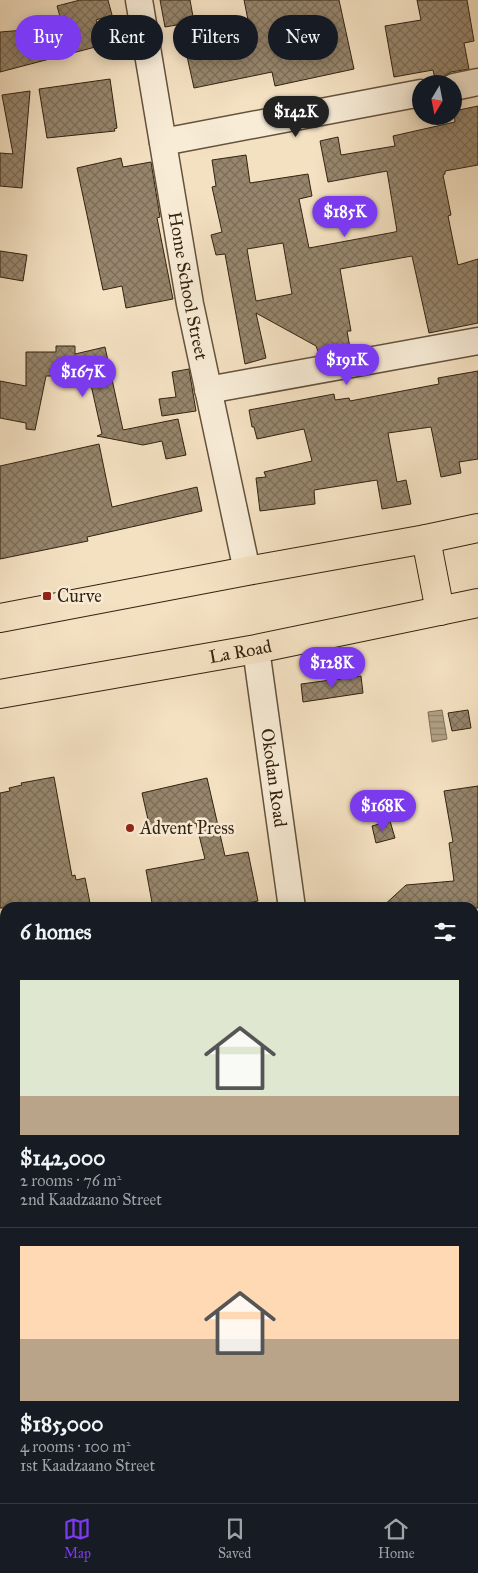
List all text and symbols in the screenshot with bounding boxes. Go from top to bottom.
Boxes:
chip: Buy [15,15,81,60]
chip: Rent [91,15,163,60]
chip: Filters [173,15,258,60]
chip: New [268,15,338,60]
north arrow [412,75,462,125]
map controls [412,75,462,125]
pin: $142K [261,96,331,138]
text: $142K [274,102,318,121]
pin: $185K [310,196,380,238]
text: $185K [323,202,367,221]
street label: Home School Street [164,210,213,363]
pin: $191K [312,344,382,386]
text: $191K [326,350,368,369]
pin: $167K [48,356,118,398]
text: $167K [61,362,105,381]
place label: Curve [57,585,102,607]
marker: Curve [41,590,53,602]
street label: La Road [207,635,274,668]
pin: $128K [297,646,367,689]
text: $128K [310,653,354,672]
street label: Okodan Road [256,727,292,829]
pin: $168K [348,790,418,832]
text: $168K [361,796,405,815]
place label: Advent Press [139,817,234,839]
marker: Advent Press [124,822,136,834]
icon: filters [431,918,459,946]
text: 6 homes [20,919,92,945]
icon: home [195,1013,285,1103]
text: $142,000 [20,1145,106,1171]
text: 2 rooms · 76 m² [20,1171,121,1190]
text: 2nd Kaadzaano Street [20,1190,162,1209]
icon: home [195,1278,285,1368]
text: $185,000 [20,1411,103,1437]
text: 4 rooms · 100 m² [20,1437,131,1456]
text: 1st Kaadzaano Street [20,1456,155,1475]
tab: Map [63,1515,91,1562]
tab: Saved [218,1515,251,1562]
tab: Home [378,1515,415,1562]

